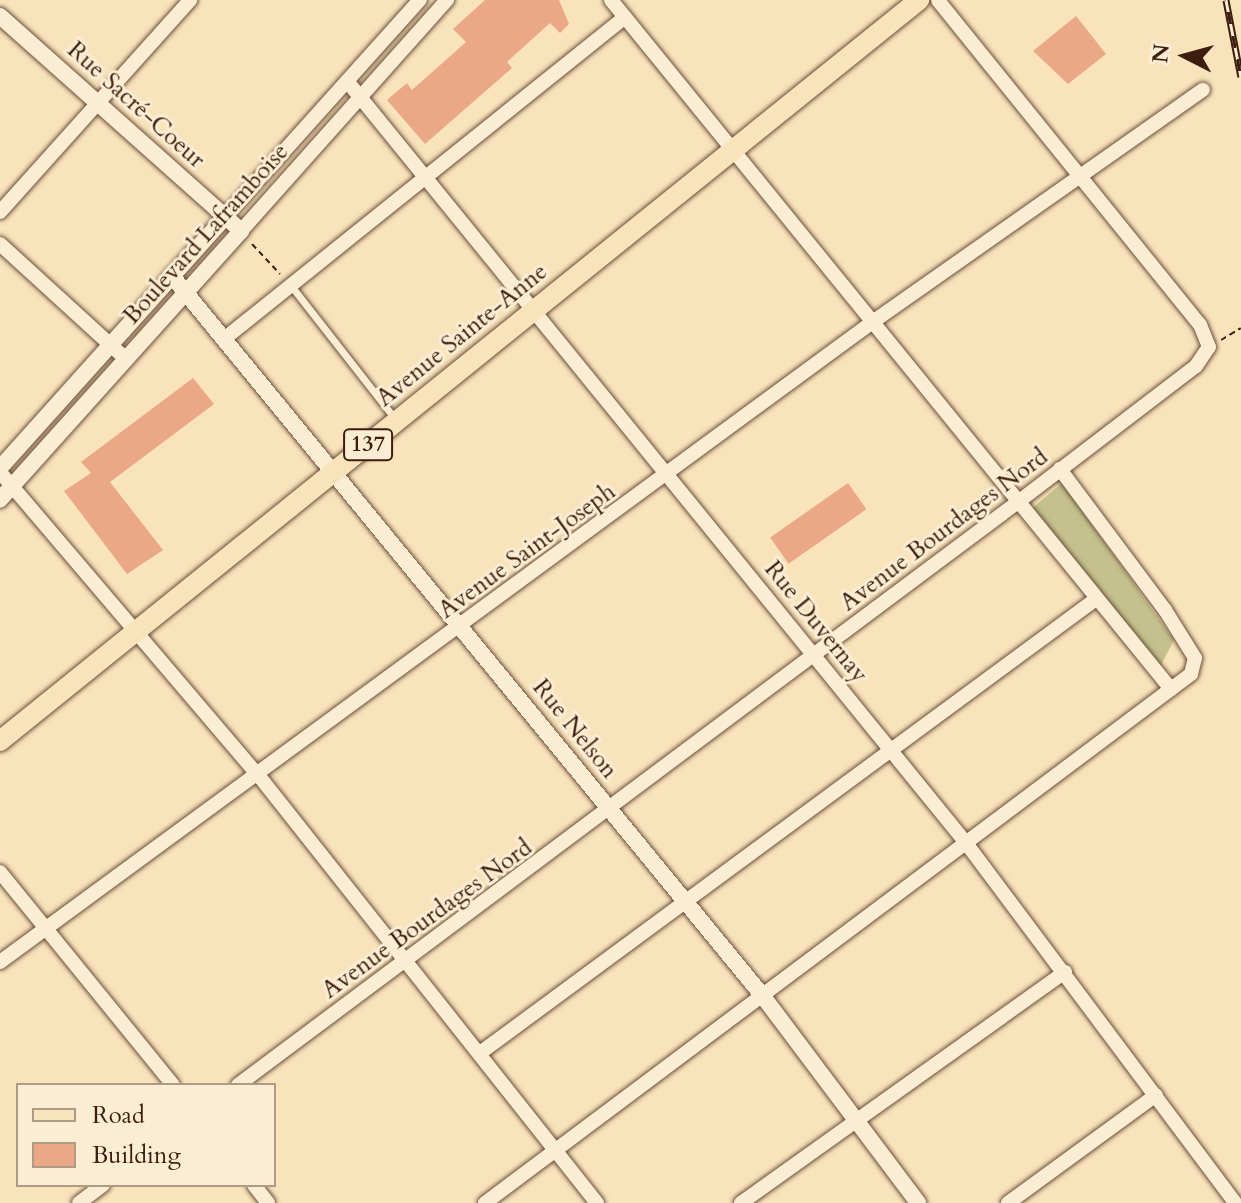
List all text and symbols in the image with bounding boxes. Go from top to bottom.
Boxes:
north arrow [1145,16,1225,96]
street label: Rue Sacré-Coeur [61,36,211,174]
text: N [1145,42,1177,65]
street label: Boulevard Laframboise [117,138,295,330]
street label: Avenue Sainte-Anne [371,257,553,413]
road number: 137 [342,427,394,463]
street label: Avenue Bourdages Nord [835,443,1053,617]
street label: Avenue Saint-Joseph [433,477,621,625]
street label: Rue Duvernay [758,555,874,689]
street label: Rue Nelson [526,674,624,784]
street label: Avenue Bourdages Nord [316,833,538,1005]
legend [16,1083,276,1187]
text: Road [92,1099,145,1132]
text: Building [92,1139,181,1172]

